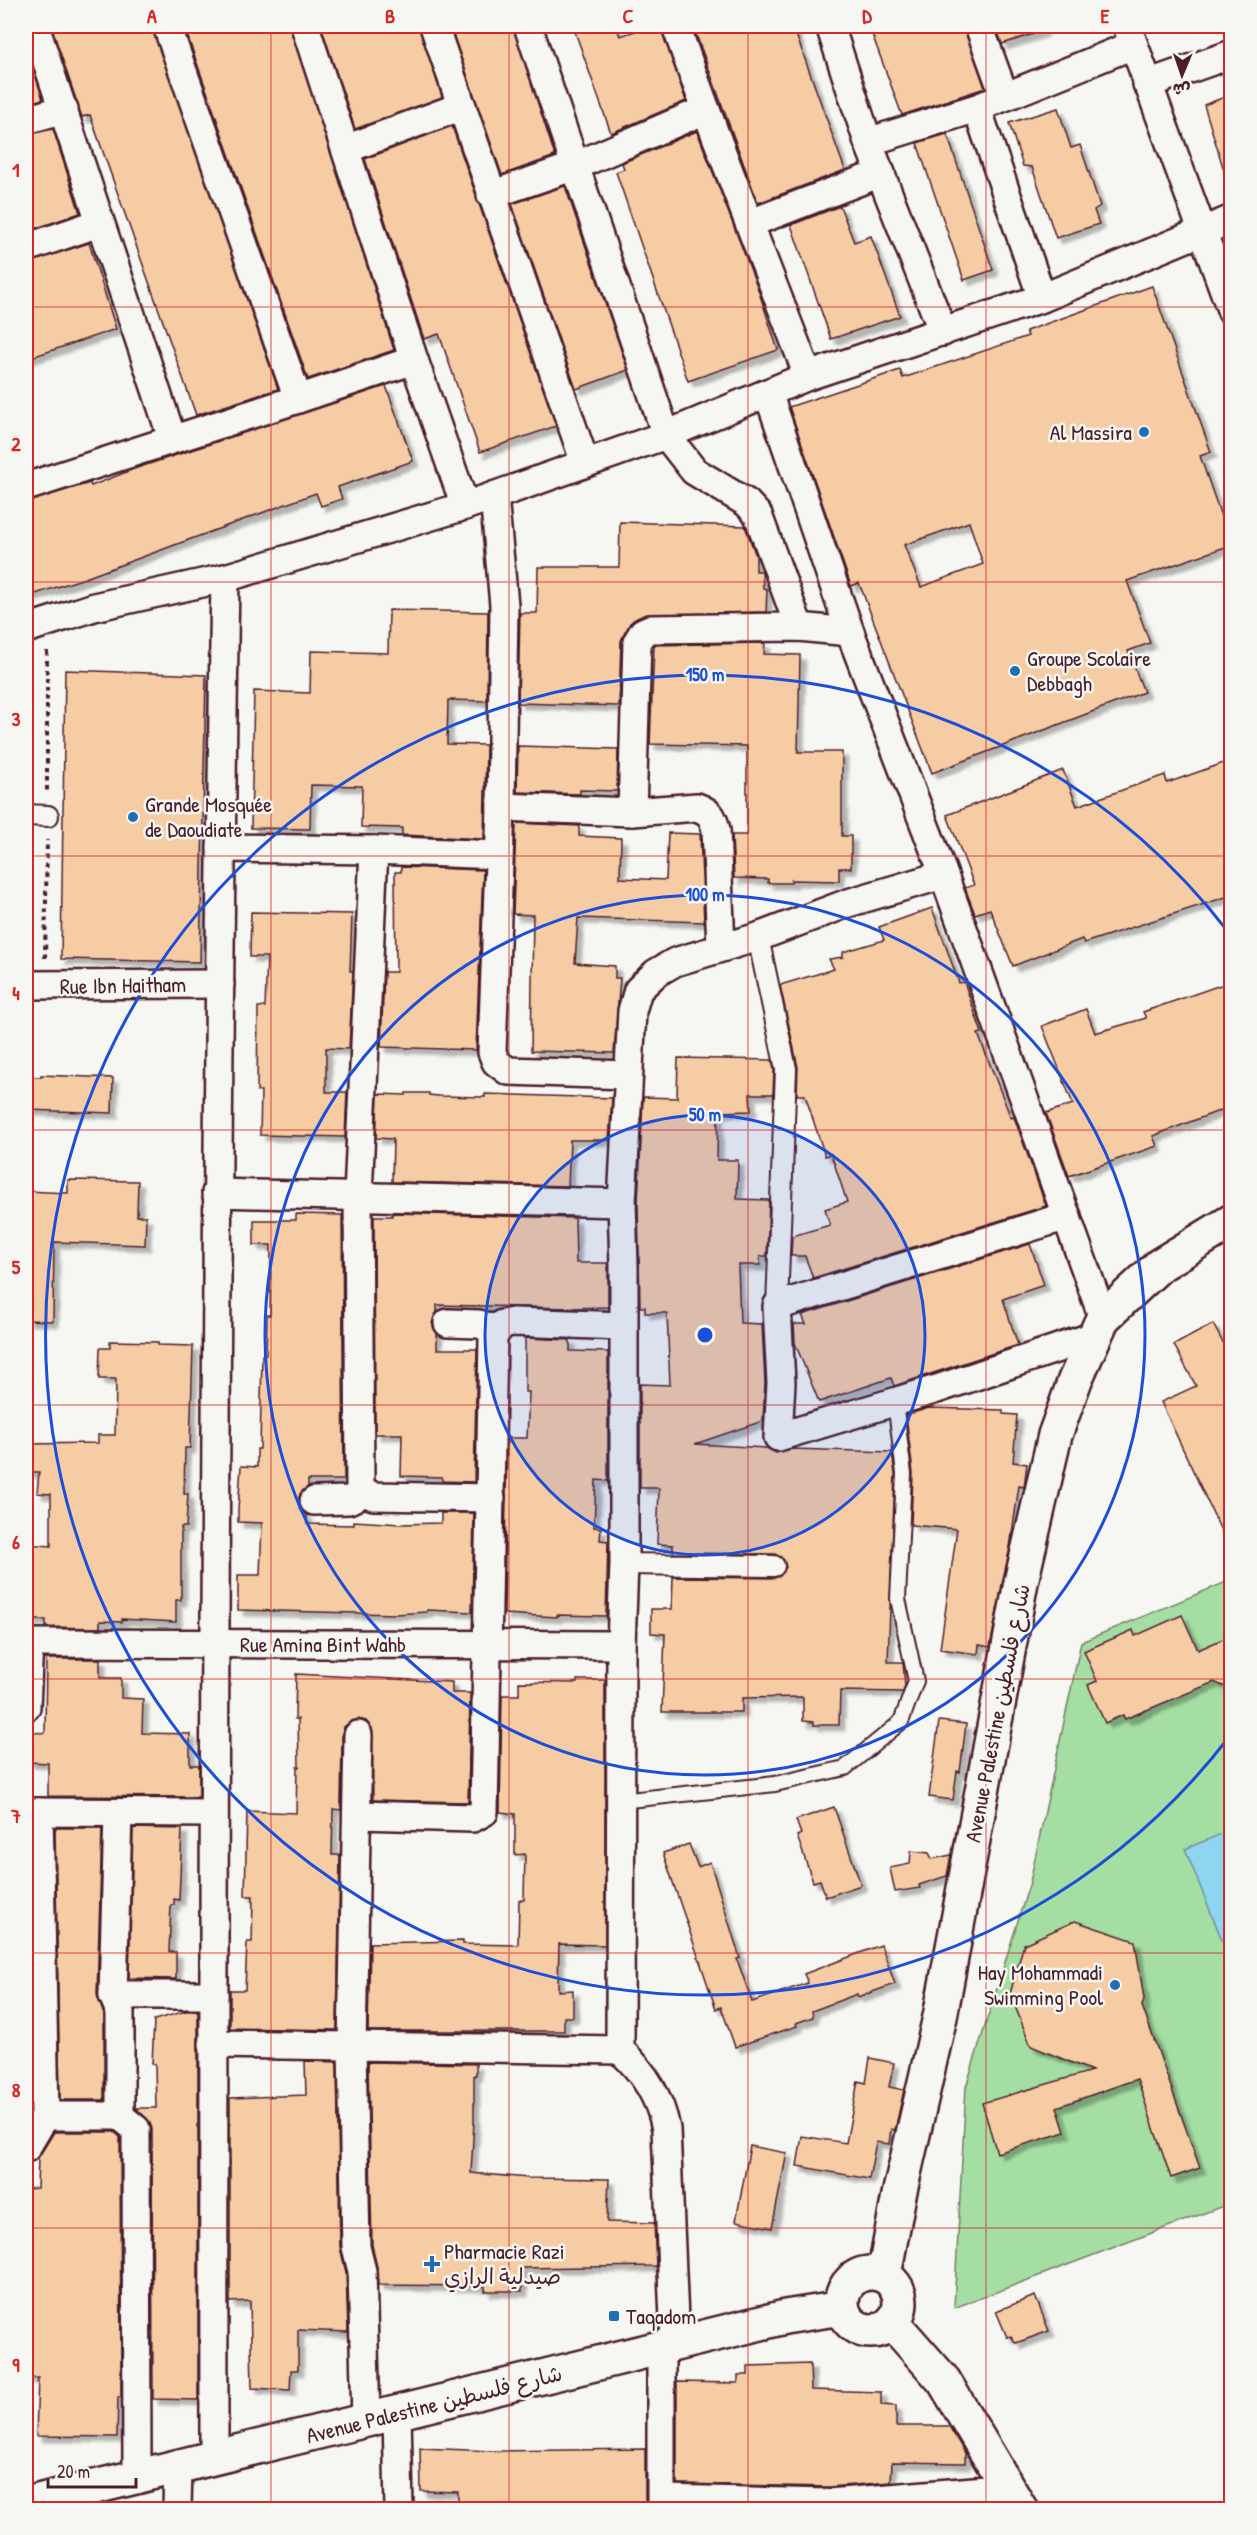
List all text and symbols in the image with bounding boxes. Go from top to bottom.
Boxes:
text: A [147,2,157,29]
text: B [385,2,395,29]
text: C [623,2,634,29]
text: D [862,2,872,29]
text: E [1101,2,1110,29]
north arrow [1152,45,1212,105]
text: ش [1172,79,1191,101]
text: 1 [12,156,20,183]
place label: Al Massira [1050,417,1132,447]
marker: Al Massira [1137,425,1151,439]
text: 2 [11,430,21,457]
place label: Groupe Scolaire Debbagh [1027,643,1151,698]
text: 150 m [686,662,724,687]
marker: Groupe Scolaire Debbagh [1008,664,1022,678]
text: 3 [12,705,21,732]
place label: Grande Mosquée de Daoudiate [145,789,272,844]
marker: Grande Mosquée de Daoudiate [126,810,140,824]
text: 100 m [685,882,725,907]
street label: Rue Ibn Haitham [60,969,186,1001]
text: 4 [12,979,20,1006]
text: 50 m [689,1102,721,1127]
text: 5 [12,1253,21,1280]
centre of rings [695,1325,715,1345]
text: 6 [12,1528,20,1555]
street label: Avenue Palestine شارع فلسطين [957,1581,1038,1845]
street label: Rue Amina Bint Wahb [240,1629,406,1659]
text: 7 [10,1802,21,1829]
place label: Hay Mohammadi Swimming Pool [978,1957,1103,2012]
marker: Hay Mohammadi Swimming Pool [1108,1978,1122,1992]
text: 8 [12,2076,21,2103]
place label: Pharmacie Razi صيدلية الرازي [444,2236,565,2293]
marker: Pharmacie Razi صيدلية الرازي [425,2257,439,2271]
place label: Taqadom [626,2301,696,2331]
marker: Taqadom [607,2309,621,2323]
text: 9 [12,2351,20,2378]
street label: Avenue Palestine شارع فلسطين [303,2358,565,2451]
scale bar [48,2451,136,2489]
text: 20 m [57,2459,90,2484]

